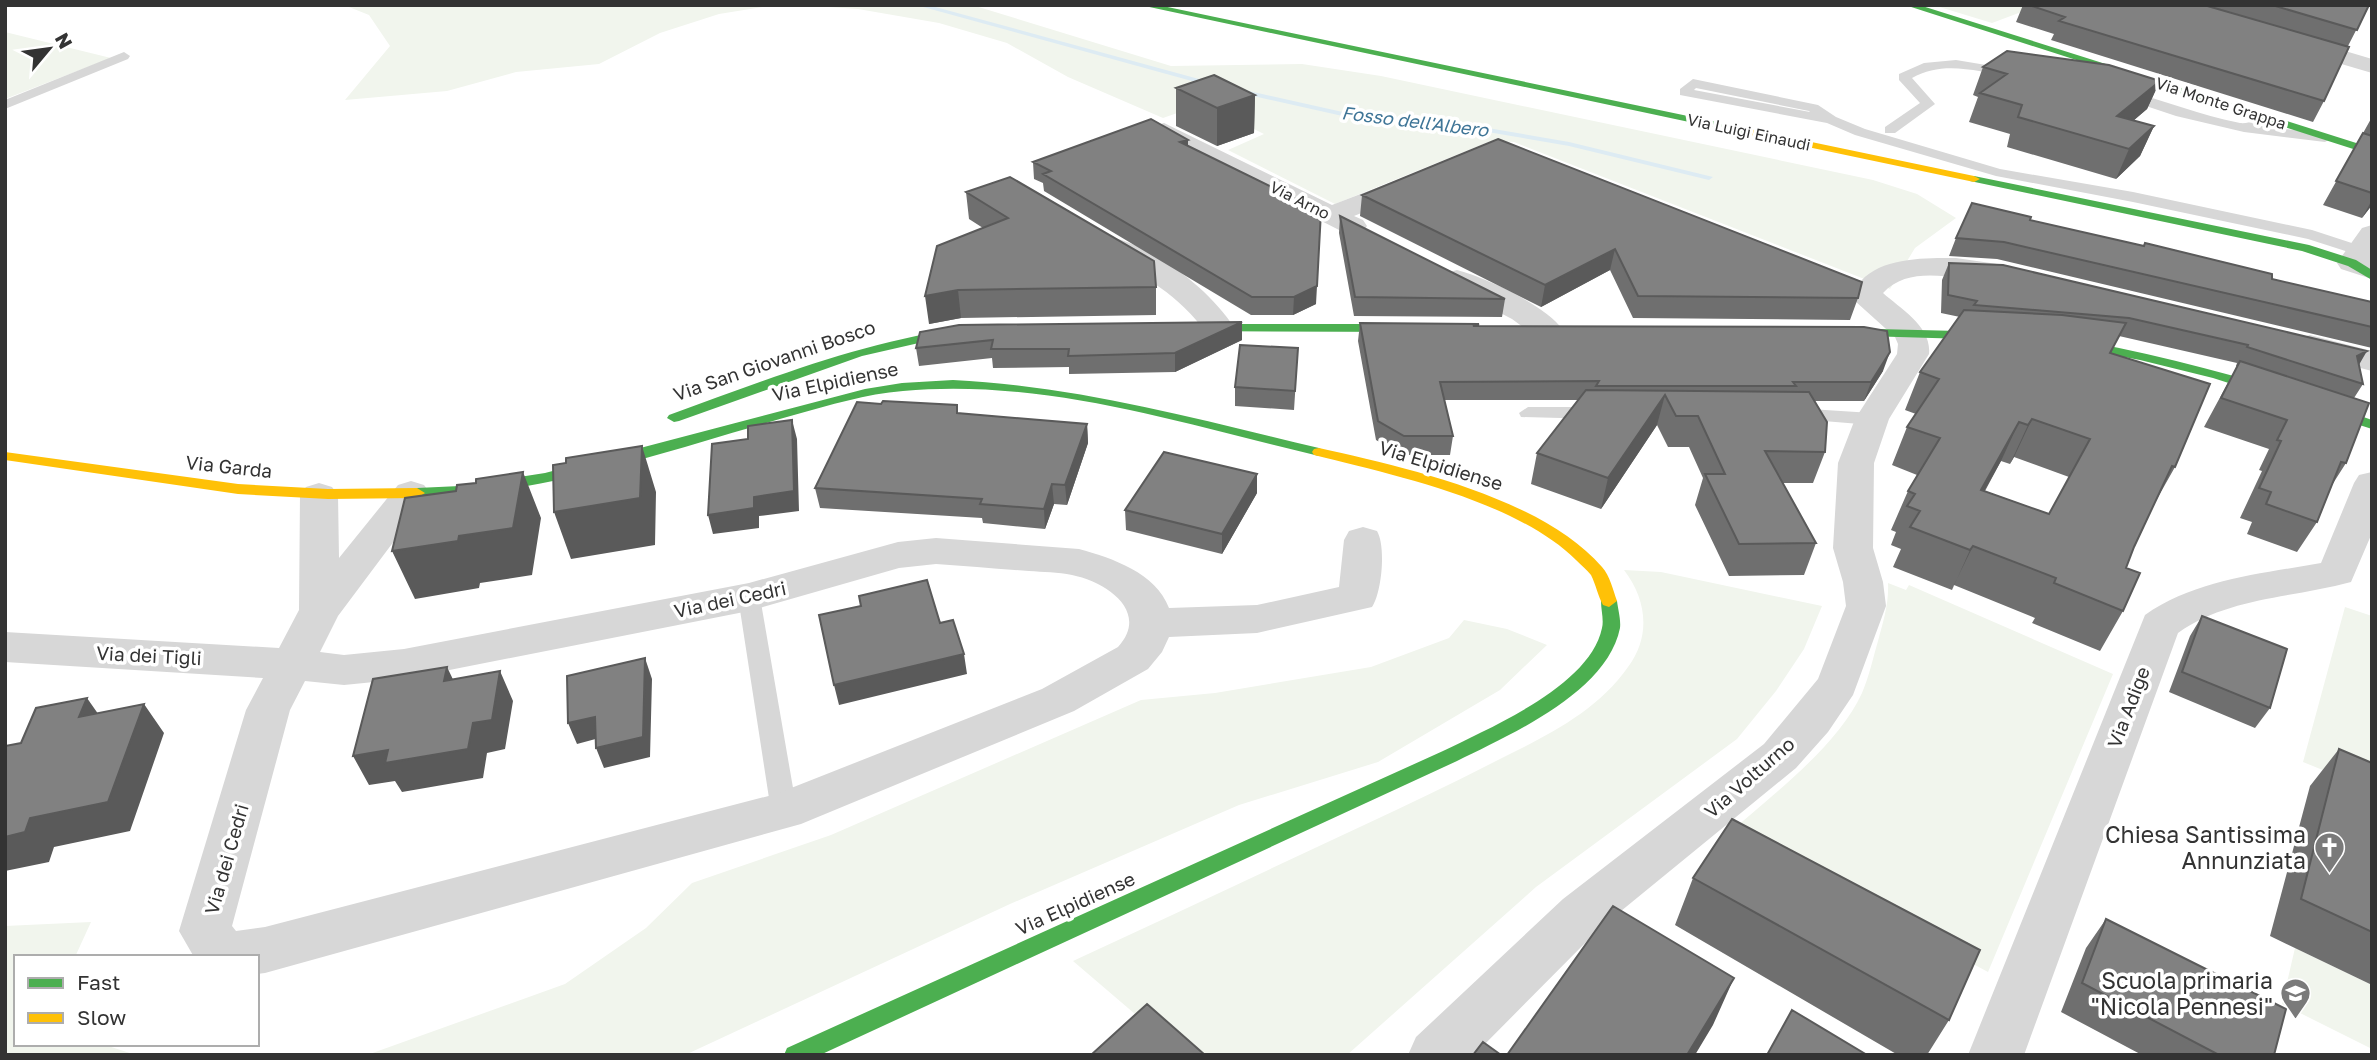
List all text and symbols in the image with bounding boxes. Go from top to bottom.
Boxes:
north arrow [14,14,84,84]
text: N [51,29,78,52]
street label: Via Monte Grappa [2153,72,2289,134]
water label: Fosso dell'Albero [1341,101,1491,141]
street label: Via Luigi Einaudi [1685,109,1813,155]
street label: Via Arno [1267,176,1333,224]
street label: Via San Giovanni Bosco [670,315,878,405]
street label: Via Elpidiense [770,356,900,406]
street label: Via Elpidiense [1376,435,1506,495]
street label: Via Garda [184,450,274,482]
street label: Via dei Cedri [672,576,788,622]
street label: Via dei Tigli [96,641,202,669]
street label: Via Adige [2102,663,2154,751]
street label: Via Volturno [1699,732,1799,822]
street label: Via dei Cedri [199,801,253,917]
place label: Chiesa Santissima Annunziata [2105,820,2306,874]
church icon: Chiesa Santissima Annunziata [2312,830,2346,874]
street label: Via Elpidiense [1012,866,1138,940]
legend [14,955,259,1046]
place label: Scuola primaria "Nicola Pennesi" [2091,966,2273,1020]
text: Fast [77,969,120,995]
school or university icon: Scuola primaria "Nicola Pennesi" [2279,976,2313,1020]
text: Slow [77,1004,126,1030]

